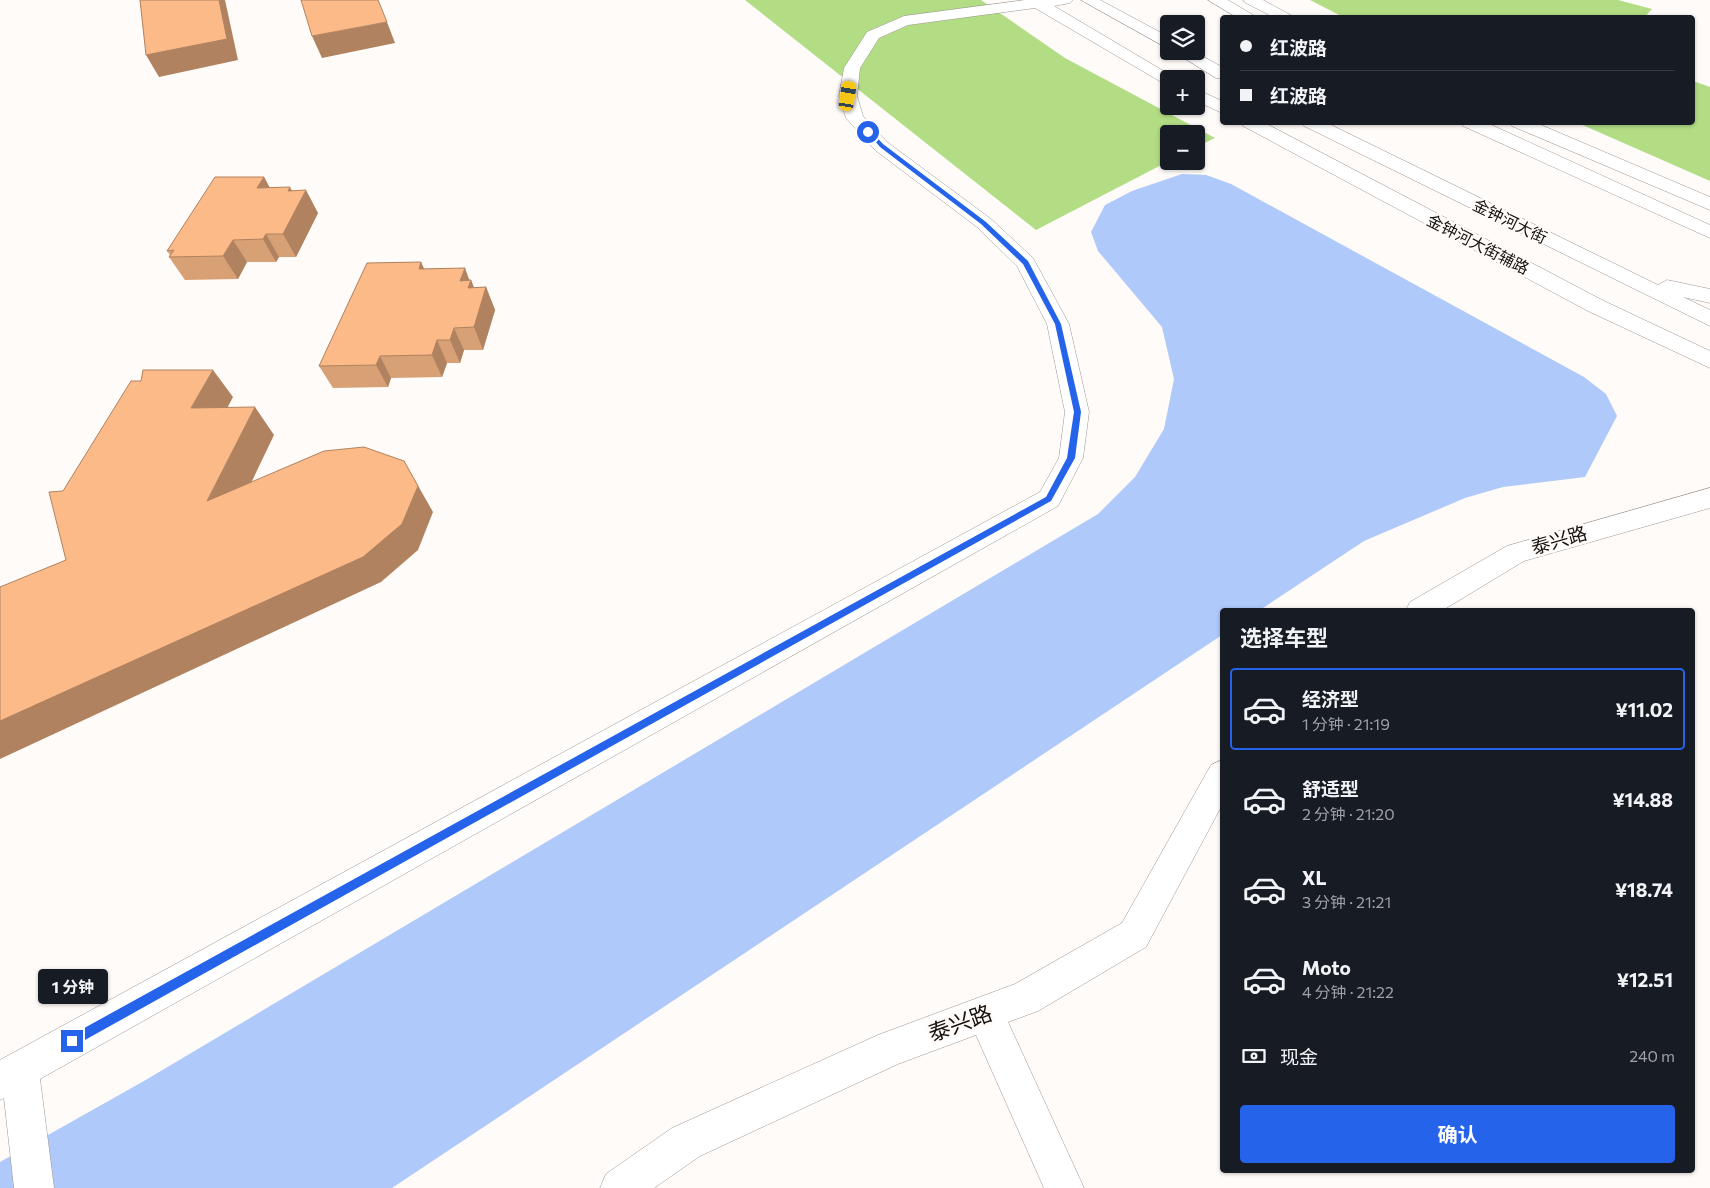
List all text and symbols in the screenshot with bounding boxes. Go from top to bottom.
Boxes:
map controls [1160,15,1205,170]
button: layers [1160,15,1205,60]
text: 红波路 [1270,36,1327,59]
button: + [1160,70,1205,115]
car [838,80,857,112]
text: 红波路 [1270,84,1327,107]
route start [857,121,879,143]
button: − [1160,125,1205,170]
street label: 金钟河大街 [1470,194,1550,247]
street label: 金钟河大街辅路 [1424,210,1532,277]
street label: 泰兴路 [1528,521,1589,558]
text: 选择车型 [1240,624,1328,651]
icon: car [1242,687,1287,732]
text: 经济型 [1302,687,1359,710]
text: ¥11.02 [1616,698,1673,721]
text: 1 分钟 · 21:19 [1302,714,1390,733]
icon: car [1242,777,1287,822]
text: 舒适型 [1302,777,1359,800]
text: ¥14.88 [1612,788,1673,811]
text: 2 分钟 · 21:20 [1302,804,1395,823]
text: XL [1302,866,1327,889]
icon: car [1242,867,1287,912]
text: ¥18.74 [1615,878,1673,901]
text: 3 分钟 · 21:21 [1302,892,1391,911]
text: Moto [1302,956,1351,979]
icon: car [1242,957,1287,1002]
callout: 1 分钟 [37,968,107,1004]
text: ¥12.51 [1617,968,1673,991]
text: 1 分钟 [52,977,94,996]
text: 4 分钟 · 21:22 [1302,982,1394,1001]
street label: 泰兴路 [924,999,995,1047]
route end [61,1030,83,1052]
icon: cash [1240,1042,1268,1070]
text: 现金 [1280,1045,1318,1068]
text: 240 m [1629,1046,1675,1065]
button: 确认 [1240,1105,1675,1163]

